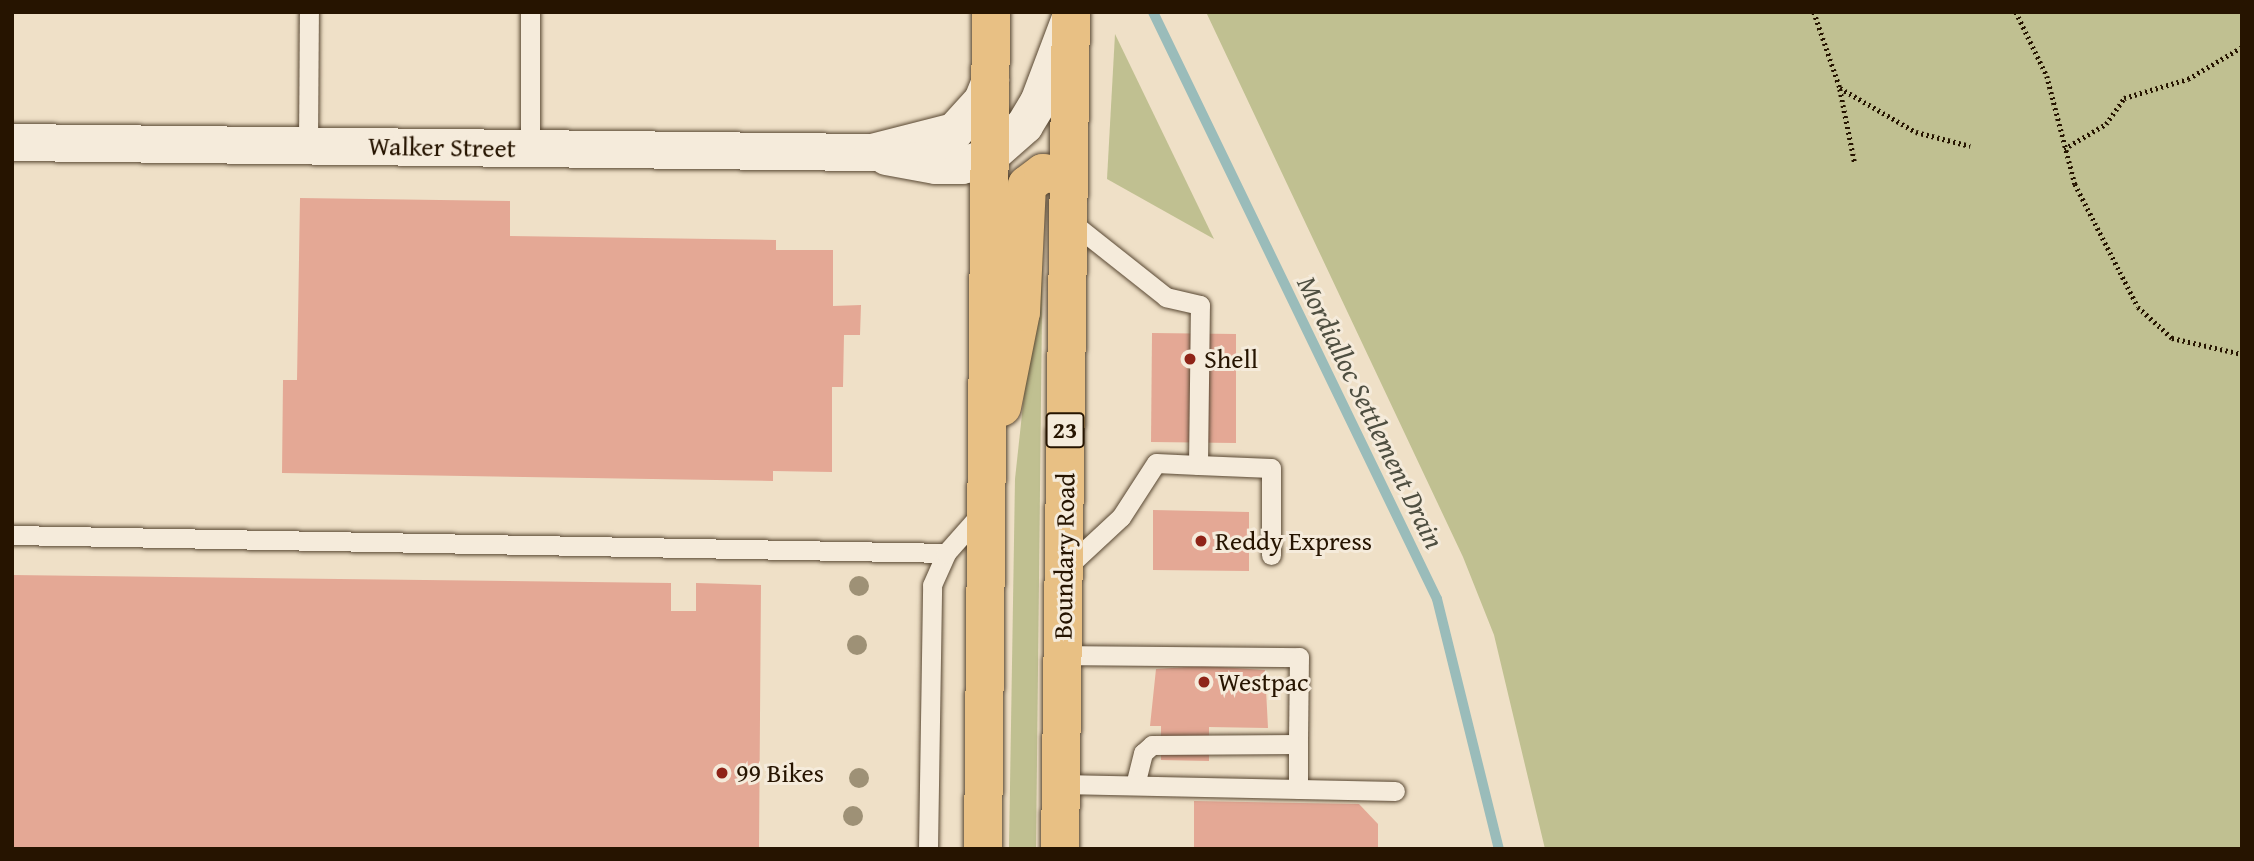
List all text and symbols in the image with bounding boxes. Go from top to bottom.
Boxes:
street label: Walker Street [368,130,516,164]
water label: Mordialloc Settlement Drain [1290,270,1452,554]
place label: Shell [1204,343,1258,375]
marker: Shell [1182,351,1198,367]
road number: 23 [1044,410,1086,450]
street label: Boundary Road [1047,472,1081,640]
place label: Reddy Express [1215,525,1372,557]
marker: Reddy Express [1193,533,1209,549]
place label: Westpac [1218,666,1309,698]
marker: Westpac [1196,674,1212,690]
place label: 99 Bikes [736,757,824,789]
marker: 99 Bikes [714,765,730,781]

